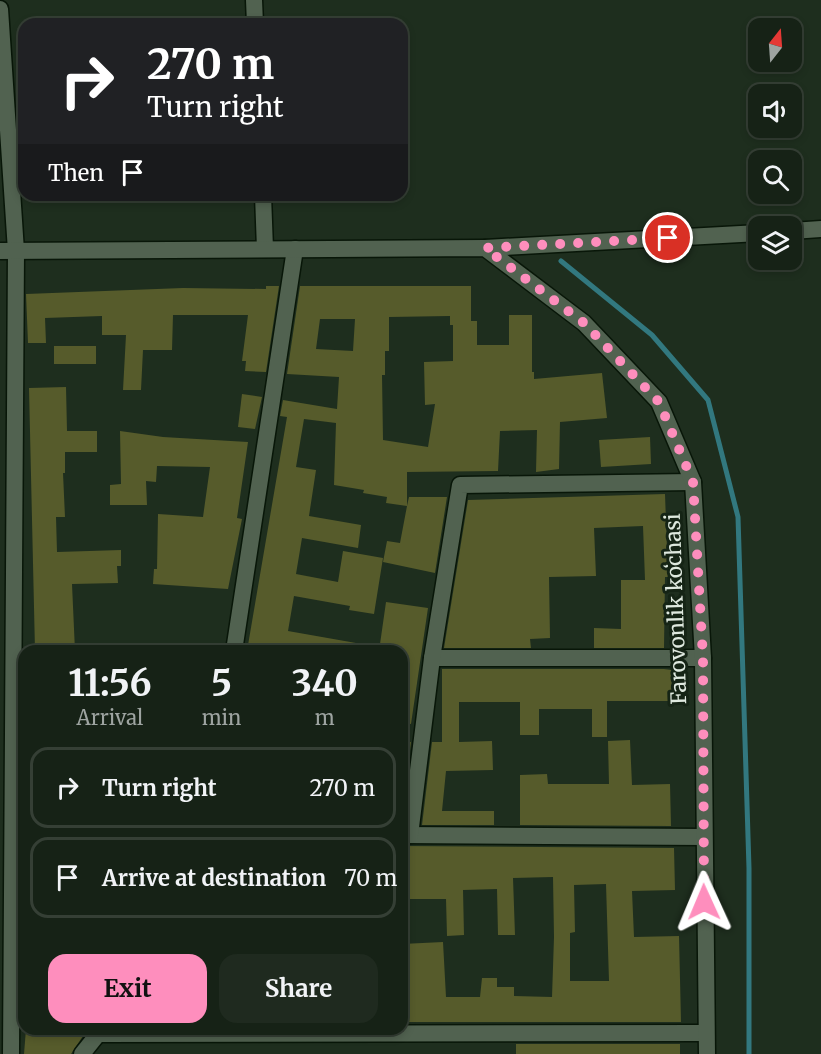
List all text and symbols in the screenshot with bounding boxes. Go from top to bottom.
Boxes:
north arrow [748,18,802,72]
map controls [748,18,802,270]
text: 270 m [147,38,274,90]
icon: right [48,42,126,120]
button: sound [748,84,802,138]
text: Turn right [147,90,284,124]
button: search [748,150,802,204]
icon: arrive [116,156,149,189]
text: Then [48,159,104,187]
pin [642,212,693,263]
button: layers [748,216,802,270]
icon: arrive [651,221,684,254]
street label: Farovonlik koʻchasi [659,513,692,705]
text: 11:56 [68,661,152,706]
text: 5 [211,661,232,706]
text: 340 [291,661,358,706]
text: Arrival [76,705,143,730]
text: min [202,705,241,730]
text: m [315,705,335,730]
icon: right [51,771,84,804]
text: Turn right [102,774,216,802]
text: 270 m [309,774,375,802]
icon: arrive [51,861,84,894]
text: Arrive at destination [102,864,326,892]
text: 70 m [344,864,397,892]
position arrow [672,870,736,934]
button: Exit [48,954,207,1023]
button: Share [219,954,378,1023]

